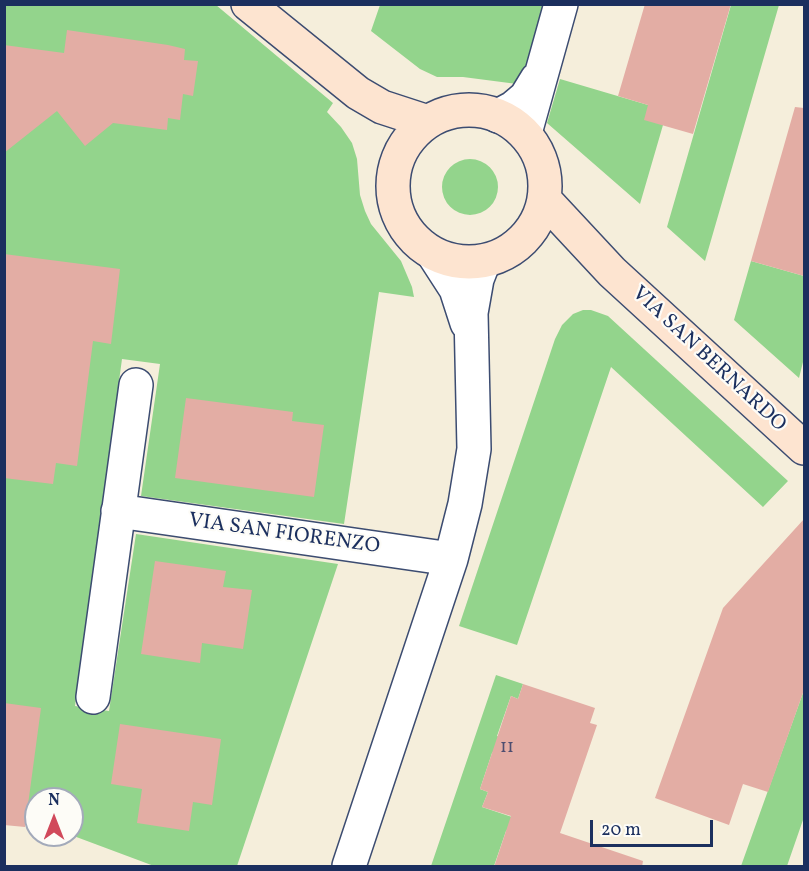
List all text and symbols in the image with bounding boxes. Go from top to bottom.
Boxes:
street label: VIA SAN BERNARDO [626,282,790,438]
street label: VIA SAN FIORENZO [187,509,381,561]
house number: 11 [500,738,514,760]
north arrow [24,787,84,847]
text: N [48,790,60,812]
scale bar [593,808,716,846]
text: 20 m [601,818,641,843]

